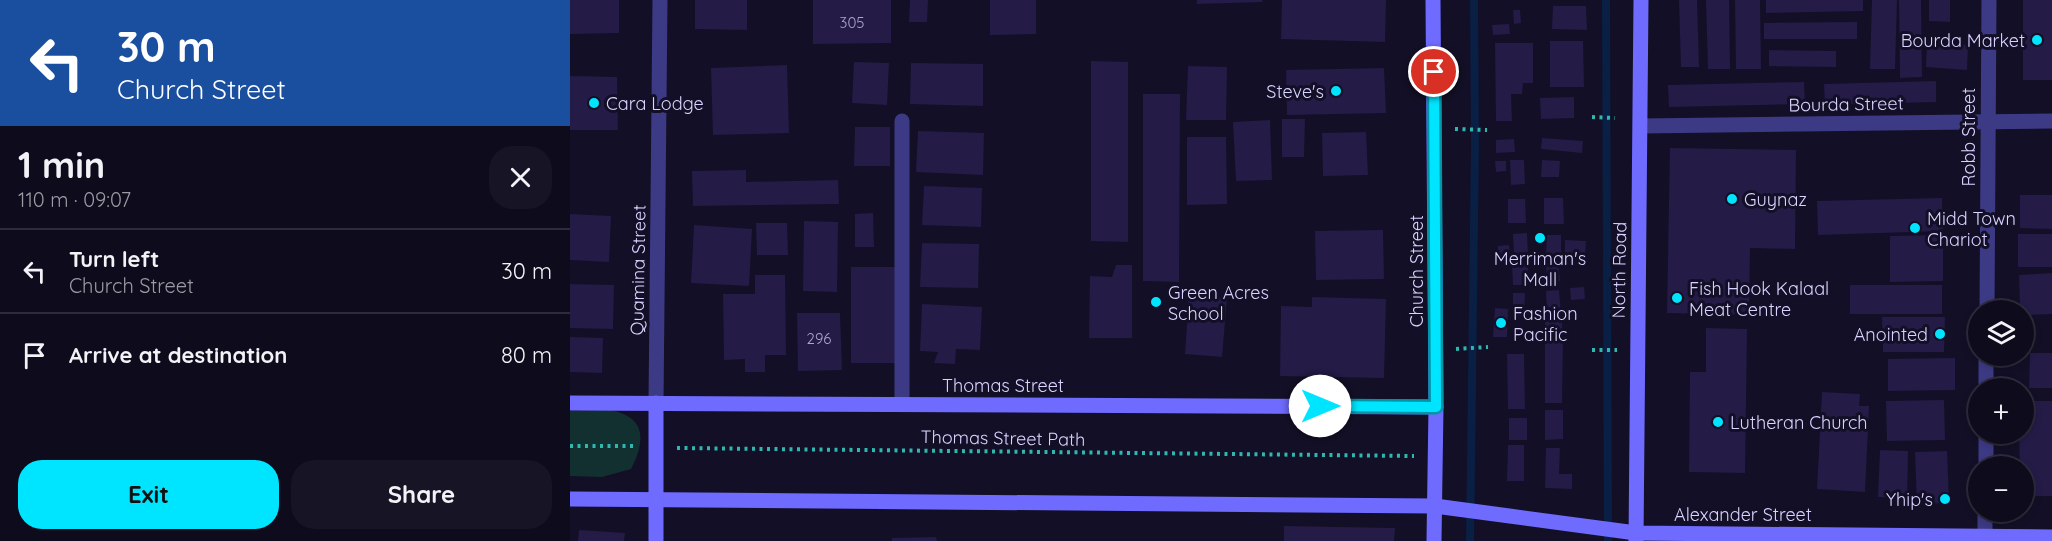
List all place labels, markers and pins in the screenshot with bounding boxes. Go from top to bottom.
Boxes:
place label: Bourda Market [1901,29,2025,52]
marker: Bourda Market [2030,33,2044,47]
pin [1408,46,1459,97]
place label: Steve's [1266,80,1324,103]
marker: Steve's [1329,84,1343,98]
place label: Cara Lodge [606,92,704,115]
marker: Cara Lodge [587,96,601,110]
place label: Guynaz [1744,188,1807,211]
marker: Guynaz [1725,192,1739,206]
place label: Midd Town Chariot [1927,207,2016,251]
marker: Midd Town Chariot [1908,221,1922,235]
marker: Merriman's Mall [1533,231,1547,245]
place label: Merriman's Mall [1494,247,1586,291]
place label: Fish Hook Kalaal Meat Centre [1689,277,1829,321]
place label: Green Acres School [1168,281,1269,325]
marker: Fish Hook Kalaal Meat Centre [1670,291,1684,305]
marker: Green Acres School [1149,295,1163,309]
place label: Fashion Pacific [1513,302,1578,346]
marker: Fashion Pacific [1494,316,1508,330]
place label: Anointed [1854,323,1928,346]
marker: Anointed [1933,327,1947,341]
place label: Lutheran Church [1730,411,1868,434]
marker: Lutheran Church [1711,415,1725,429]
place label: Yhip's [1886,488,1933,511]
marker: Yhip's [1938,492,1952,506]

